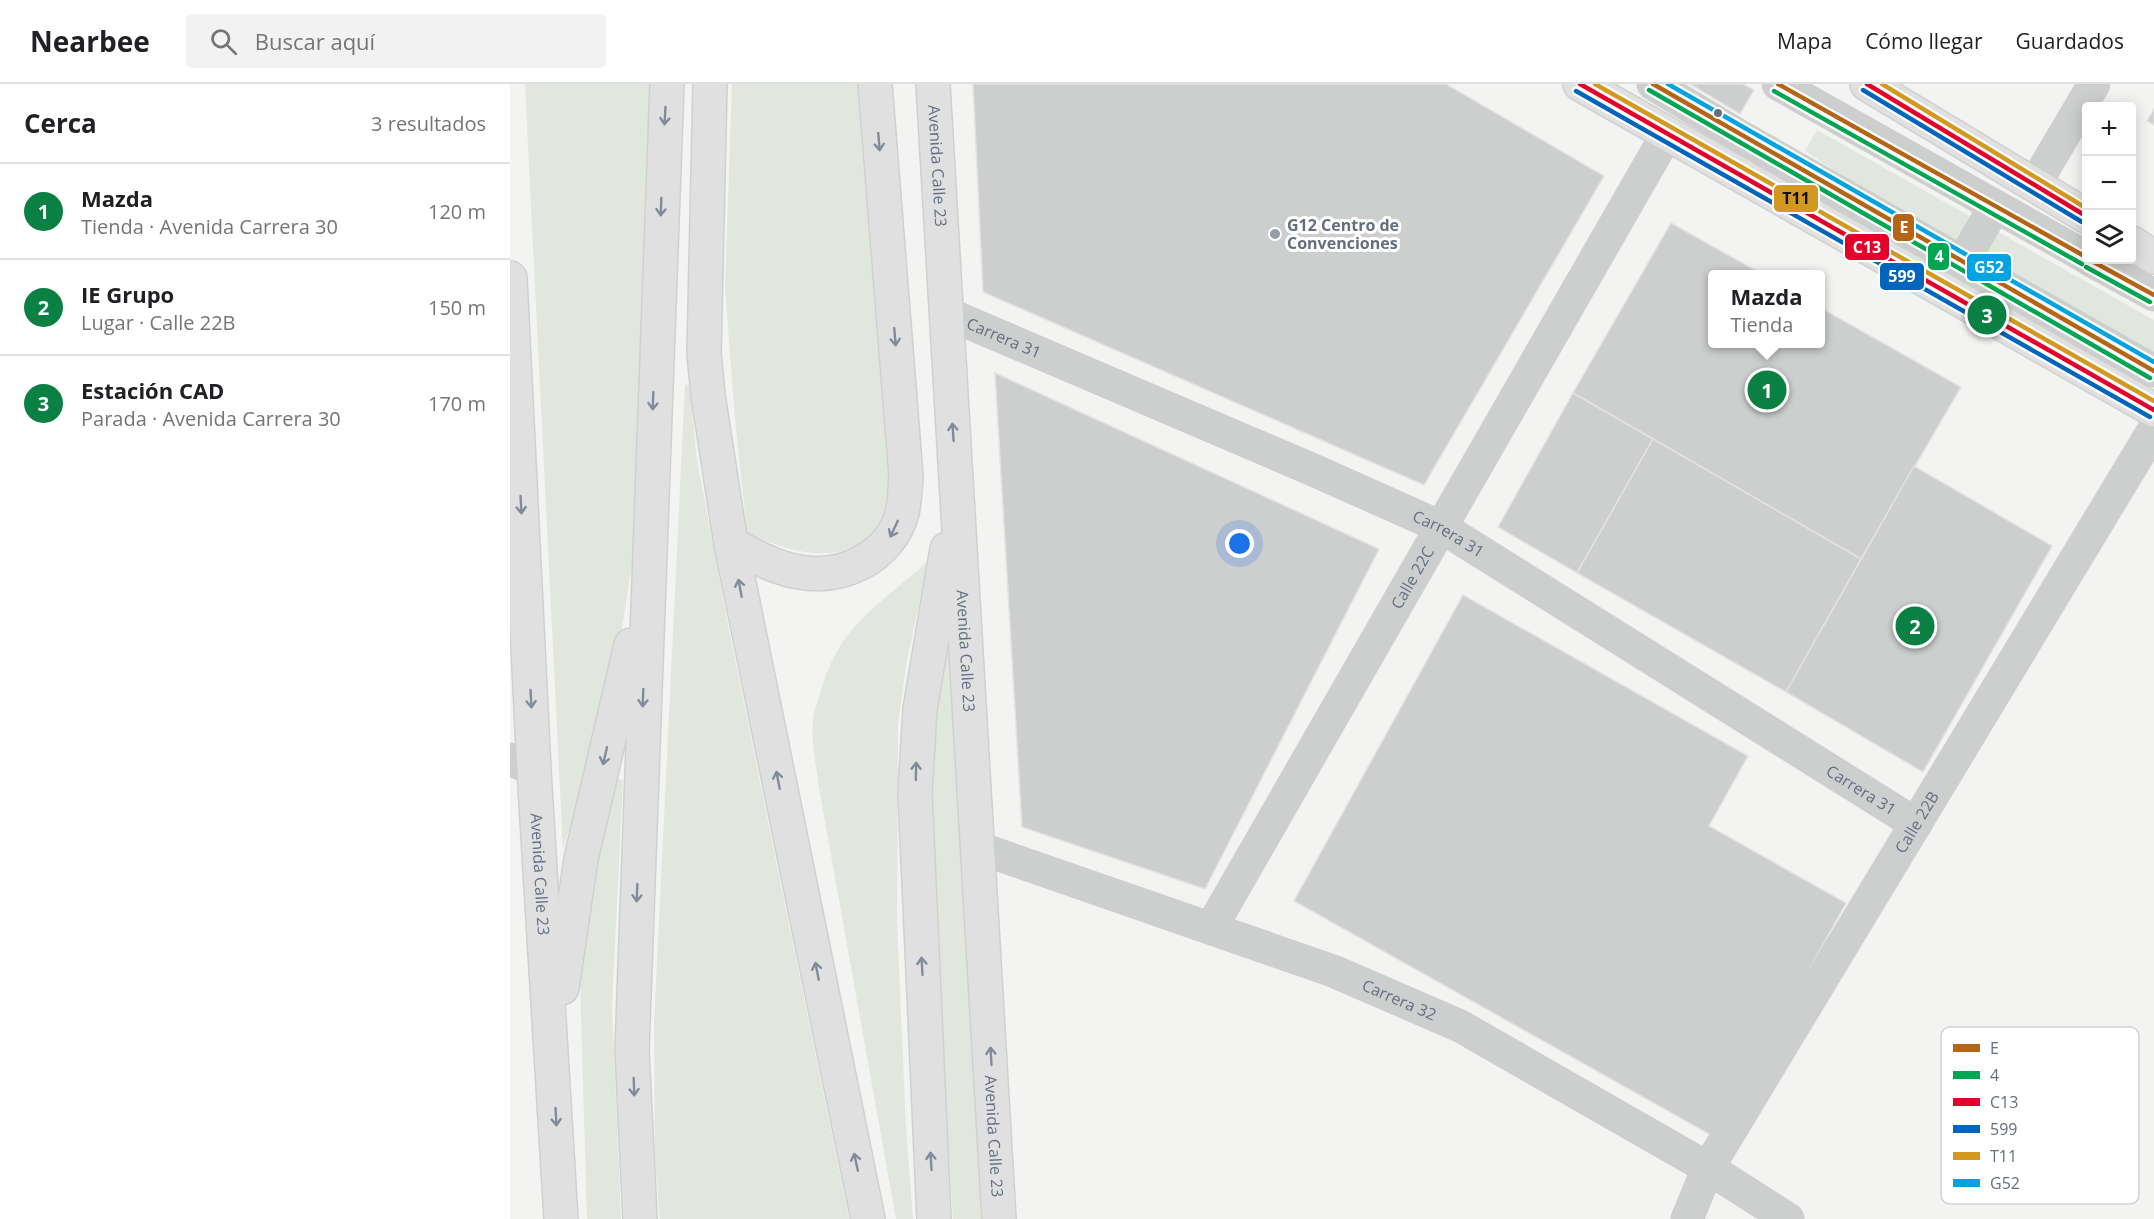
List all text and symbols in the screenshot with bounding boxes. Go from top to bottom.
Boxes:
search box [186,14,606,68]
text: Nearbee [30,22,150,60]
icon: search [207,25,240,58]
text: Buscar aquí [255,26,375,56]
text: Mapa [1777,27,1832,55]
text: Cómo llegar [1865,27,1983,55]
text: Guardados [2016,27,2124,55]
map controls [2082,102,2136,264]
button: + [2082,102,2136,156]
street label: Avenida Calle 23 [923,104,952,228]
text: Cerca [24,105,97,141]
one-way arrow [659,106,670,126]
unlabelled marker [1712,107,1724,119]
text: 3 resultados [371,110,486,137]
one-way arrow [874,132,885,152]
button: − [2082,156,2136,210]
text: Mazda [81,183,153,213]
line badge: T11 [1773,184,1819,213]
text: T11 [1782,187,1810,209]
one-way arrow [655,196,667,216]
text: 1 [38,198,49,225]
text: 120 m [428,198,486,225]
button: layers [2082,210,2136,264]
text: Tienda · Avenida Carrera 30 [81,213,338,240]
line badge: E [1892,213,1915,242]
place label: G12 Centro de Convenciones [1287,214,1399,254]
text: E [1900,216,1909,238]
marker: G12 Centro de Convenciones [1268,227,1282,241]
line badge: C13 [1844,233,1890,261]
text: C13 [1853,236,1881,258]
line badge: 4 [1927,242,1950,271]
text: 4 [1934,245,1944,267]
line badge: G52 [1966,253,2012,282]
text: G52 [1974,256,2004,278]
line badge: 599 [1879,262,1925,291]
text: 599 [1888,265,1916,287]
popup [1708,270,1825,348]
text: IE Grupo [81,279,174,309]
text: Mazda [1731,281,1802,311]
pin: 3 [1968,292,2006,338]
text: 2 [38,294,49,321]
text: 150 m [428,294,486,321]
text: Lugar · Calle 22B [81,309,236,336]
text: Tienda [1731,311,1793,338]
street label: Carrera 31 [963,312,1045,363]
one-way arrow [890,326,901,346]
pin: 1 [1748,368,1786,412]
text: Estación CAD [81,375,224,405]
text: 3 [38,390,49,417]
text: 170 m [428,390,486,417]
one-way arrow [648,391,659,411]
text: Parada · Avenida Carrera 30 [81,405,341,432]
one-way arrow [947,422,958,442]
one-way arrow [516,494,527,514]
street label: Carrera 31 [1409,505,1489,562]
one-way arrow [888,520,900,538]
your location [1225,529,1254,558]
street label: Calle 22C [1386,542,1439,613]
one-way arrow [734,579,745,599]
street label: Avenida Calle 23 [951,589,981,713]
pin: 2 [1896,604,1934,648]
one-way arrow [638,687,649,707]
one-way arrow [525,689,536,709]
one-way arrow [598,746,610,765]
street label: Carrera 31 [1822,760,1901,820]
one-way arrow [910,761,922,781]
one-way arrow [772,770,783,790]
street label: Calle 22B [1889,787,1944,857]
street label: Avenida Calle 23 [526,813,555,936]
one-way arrow [631,882,643,902]
one-way arrow [916,956,927,976]
one-way arrow [811,961,822,981]
street label: Carrera 32 [1359,974,1440,1025]
legend [1941,1027,2139,1204]
text: E [1990,1037,1999,1059]
one-way arrow [985,1046,996,1066]
text: 4 [1990,1064,1999,1086]
street label: Avenida Calle 23 [980,1075,1009,1198]
one-way arrow [628,1077,639,1097]
text: C13 [1990,1091,2018,1113]
one-way arrow [550,1106,561,1126]
text: 599 [1990,1118,2017,1140]
text: T11 [1990,1145,2017,1167]
one-way arrow [925,1151,936,1171]
one-way arrow [850,1152,861,1172]
text: G52 [1990,1172,2020,1194]

